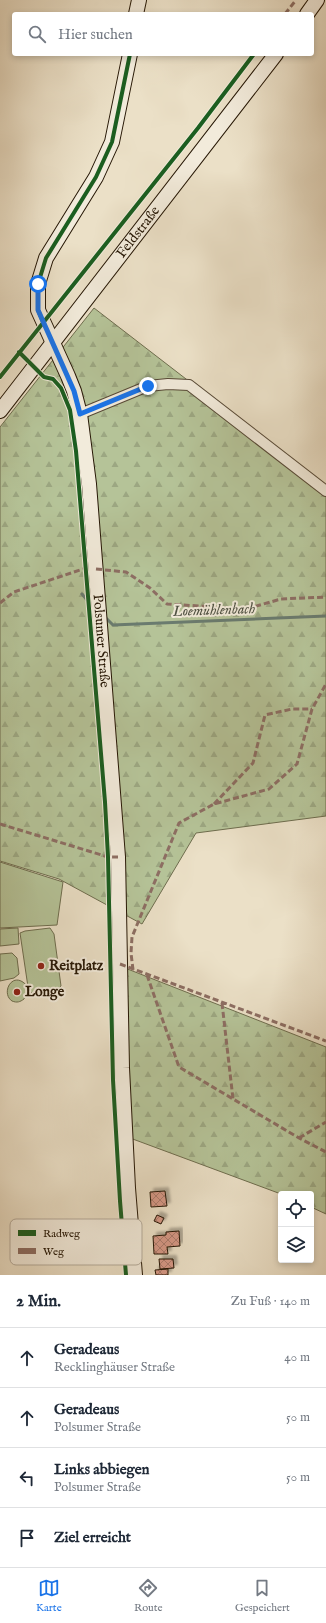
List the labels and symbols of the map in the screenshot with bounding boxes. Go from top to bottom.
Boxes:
street label: Feldstraße [112,202,164,262]
route start [29,275,47,293]
route end [139,377,157,395]
street label: Polsumer Straße [89,593,114,689]
water label: Loemühlenbach [171,599,256,621]
place label: Reitplatz [49,957,104,975]
marker: Reitplatz [36,961,46,971]
place label: Longe [25,983,65,1001]
marker: Longe [12,987,22,997]
legend [10,1219,142,1265]
text: Radweg [43,1227,81,1241]
text: Weg [43,1245,65,1259]

